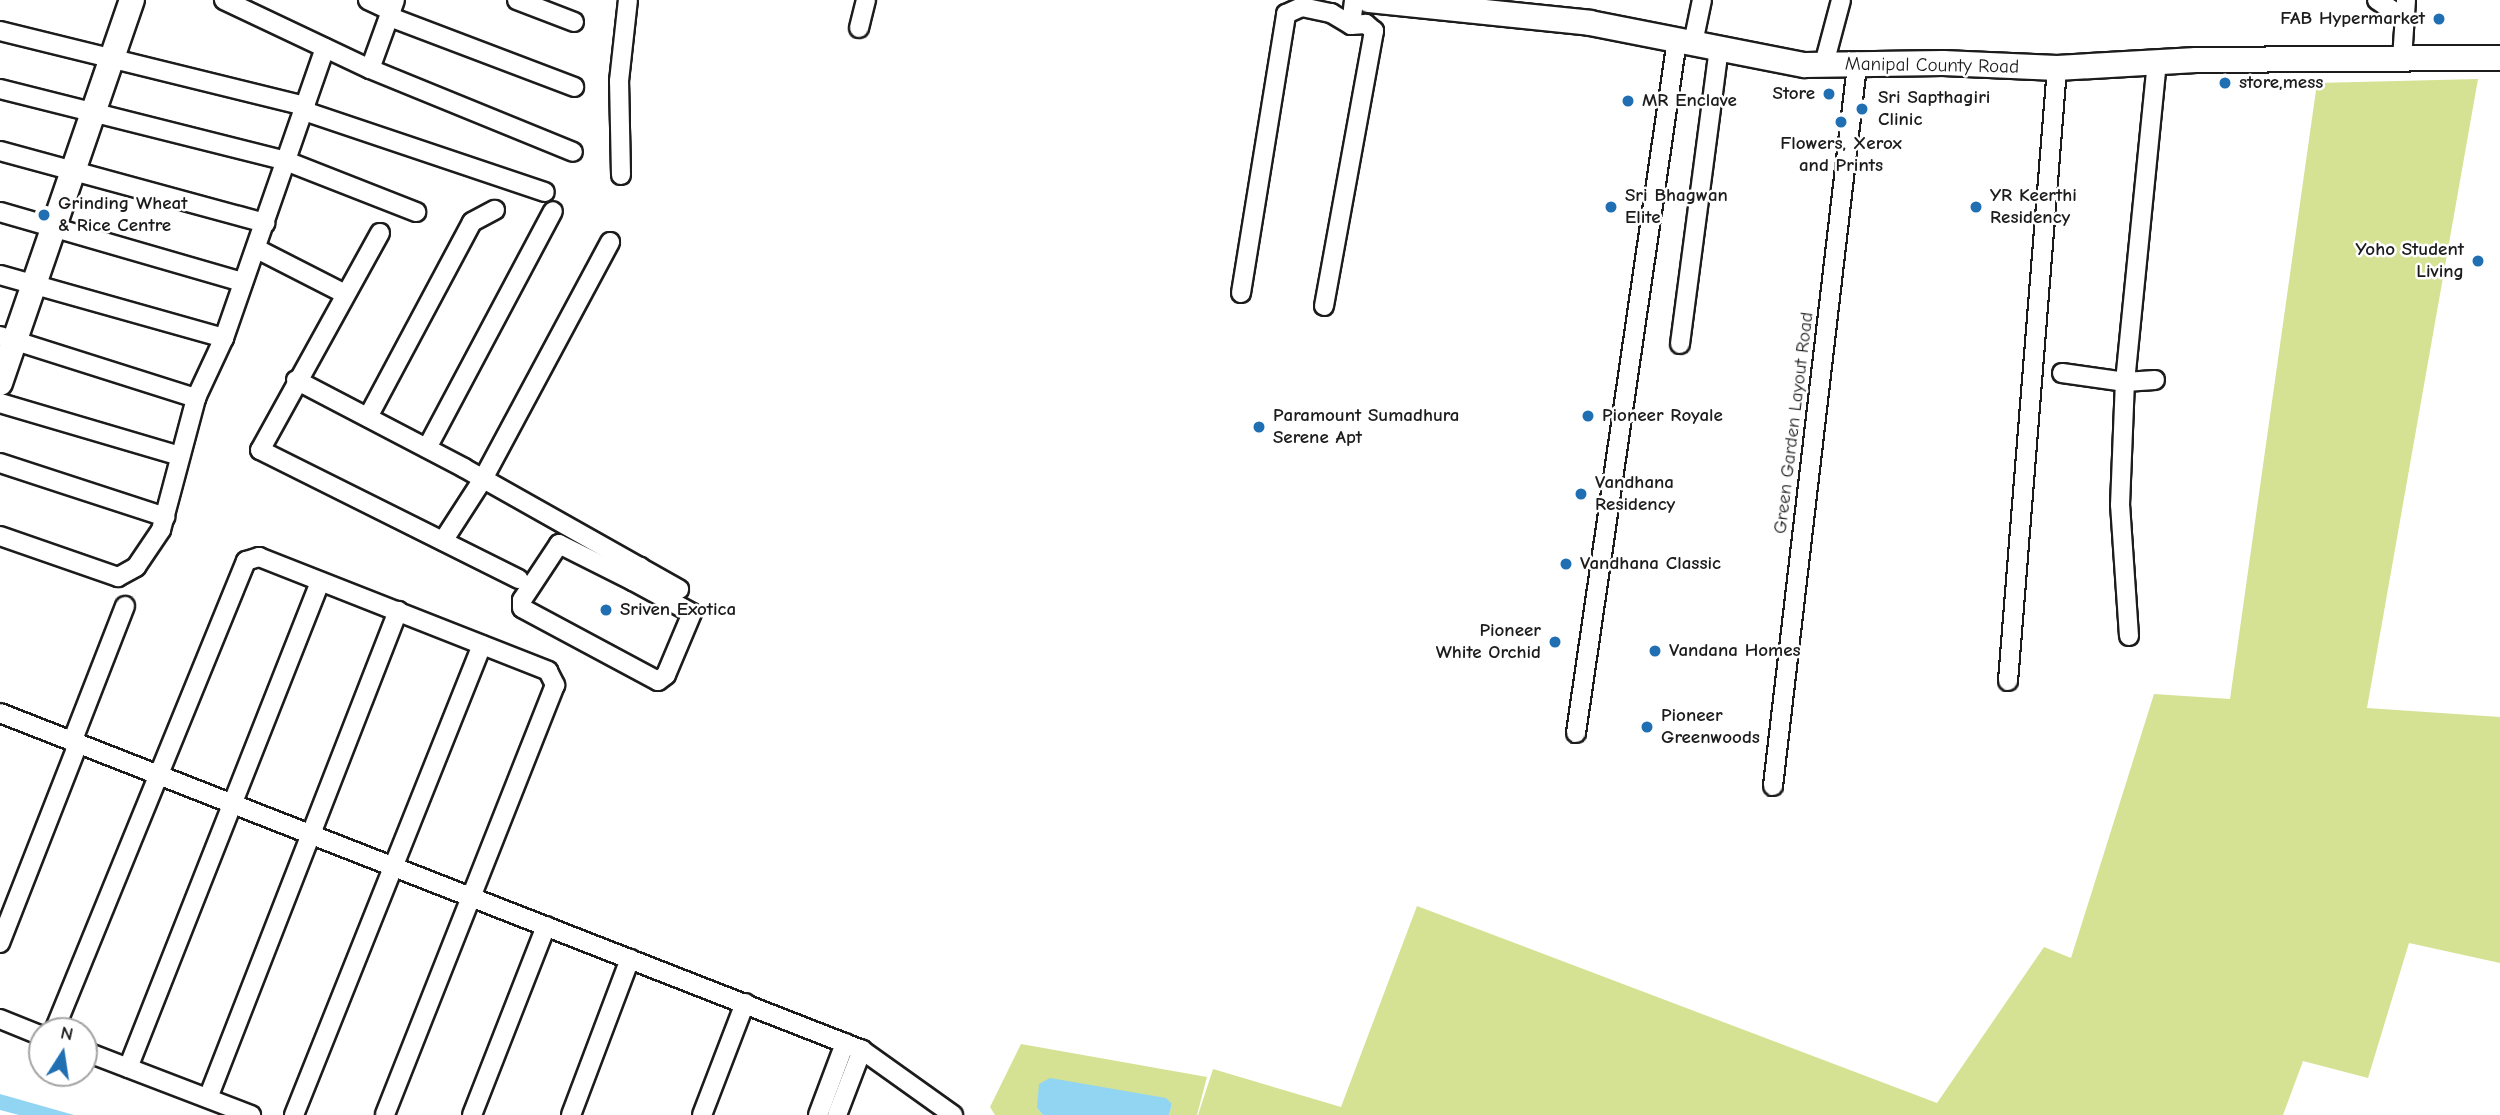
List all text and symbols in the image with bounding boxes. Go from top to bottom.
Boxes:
place label: FAB Hypermarket [2280,8,2425,30]
marker: FAB Hypermarket [2431,11,2447,27]
street label: Manipal County Road [1845,53,2019,79]
place label: store,mess [2239,72,2323,94]
marker: store,mess [2217,75,2233,91]
place label: Store [1773,83,1815,105]
marker: Store [1821,86,1837,102]
place label: Sri Sapthagiri Clinic [1878,87,1990,131]
place label: MR Enclave [1642,90,1737,112]
marker: MR Enclave [1620,93,1636,109]
marker: Sri Sapthagiri Clinic [1852,99,1872,119]
marker: Flowers, Xerox and Prints [1833,114,1849,130]
place label: Flowers, Xerox and Prints [1780,133,1902,177]
place label: Sri Bhagwan Elite [1625,185,1728,229]
place label: YR Keerthi Residency [1990,185,2077,229]
place label: Grinding Wheat & Rice Centre [58,193,187,237]
marker: Sri Bhagwan Elite [1603,199,1619,215]
marker: YR Keerthi Residency [1968,199,1984,215]
marker: Grinding Wheat & Rice Centre [36,207,52,223]
place label: Yoho Student Living [2355,239,2464,283]
marker: Yoho Student Living [2470,253,2486,269]
street label: Green Garden Layout Road [1769,311,1819,535]
place label: Paramount Sumadhura Serene Apt [1273,405,1460,449]
place label: Pioneer Royale [1602,405,1723,427]
marker: Pioneer Royale [1580,408,1596,424]
marker: Paramount Sumadhura Serene Apt [1251,419,1267,435]
place label: Vandhana Residency [1595,472,1675,516]
marker: Vandhana Residency [1573,486,1589,502]
place label: Vandhana Classic [1580,553,1721,575]
marker: Vandhana Classic [1558,556,1574,572]
place label: Sriven Exotica [620,599,736,621]
marker: Sriven Exotica [598,602,614,618]
place label: Pioneer White Orchid [1436,620,1541,664]
marker: Pioneer White Orchid [1547,634,1563,650]
place label: Vandana Homes [1669,640,1801,662]
marker: Vandana Homes [1647,643,1663,659]
place label: Pioneer Greenwoods [1661,705,1760,749]
marker: Pioneer Greenwoods [1639,719,1655,735]
north arrow [28,1017,98,1087]
text: N [59,1021,75,1045]

